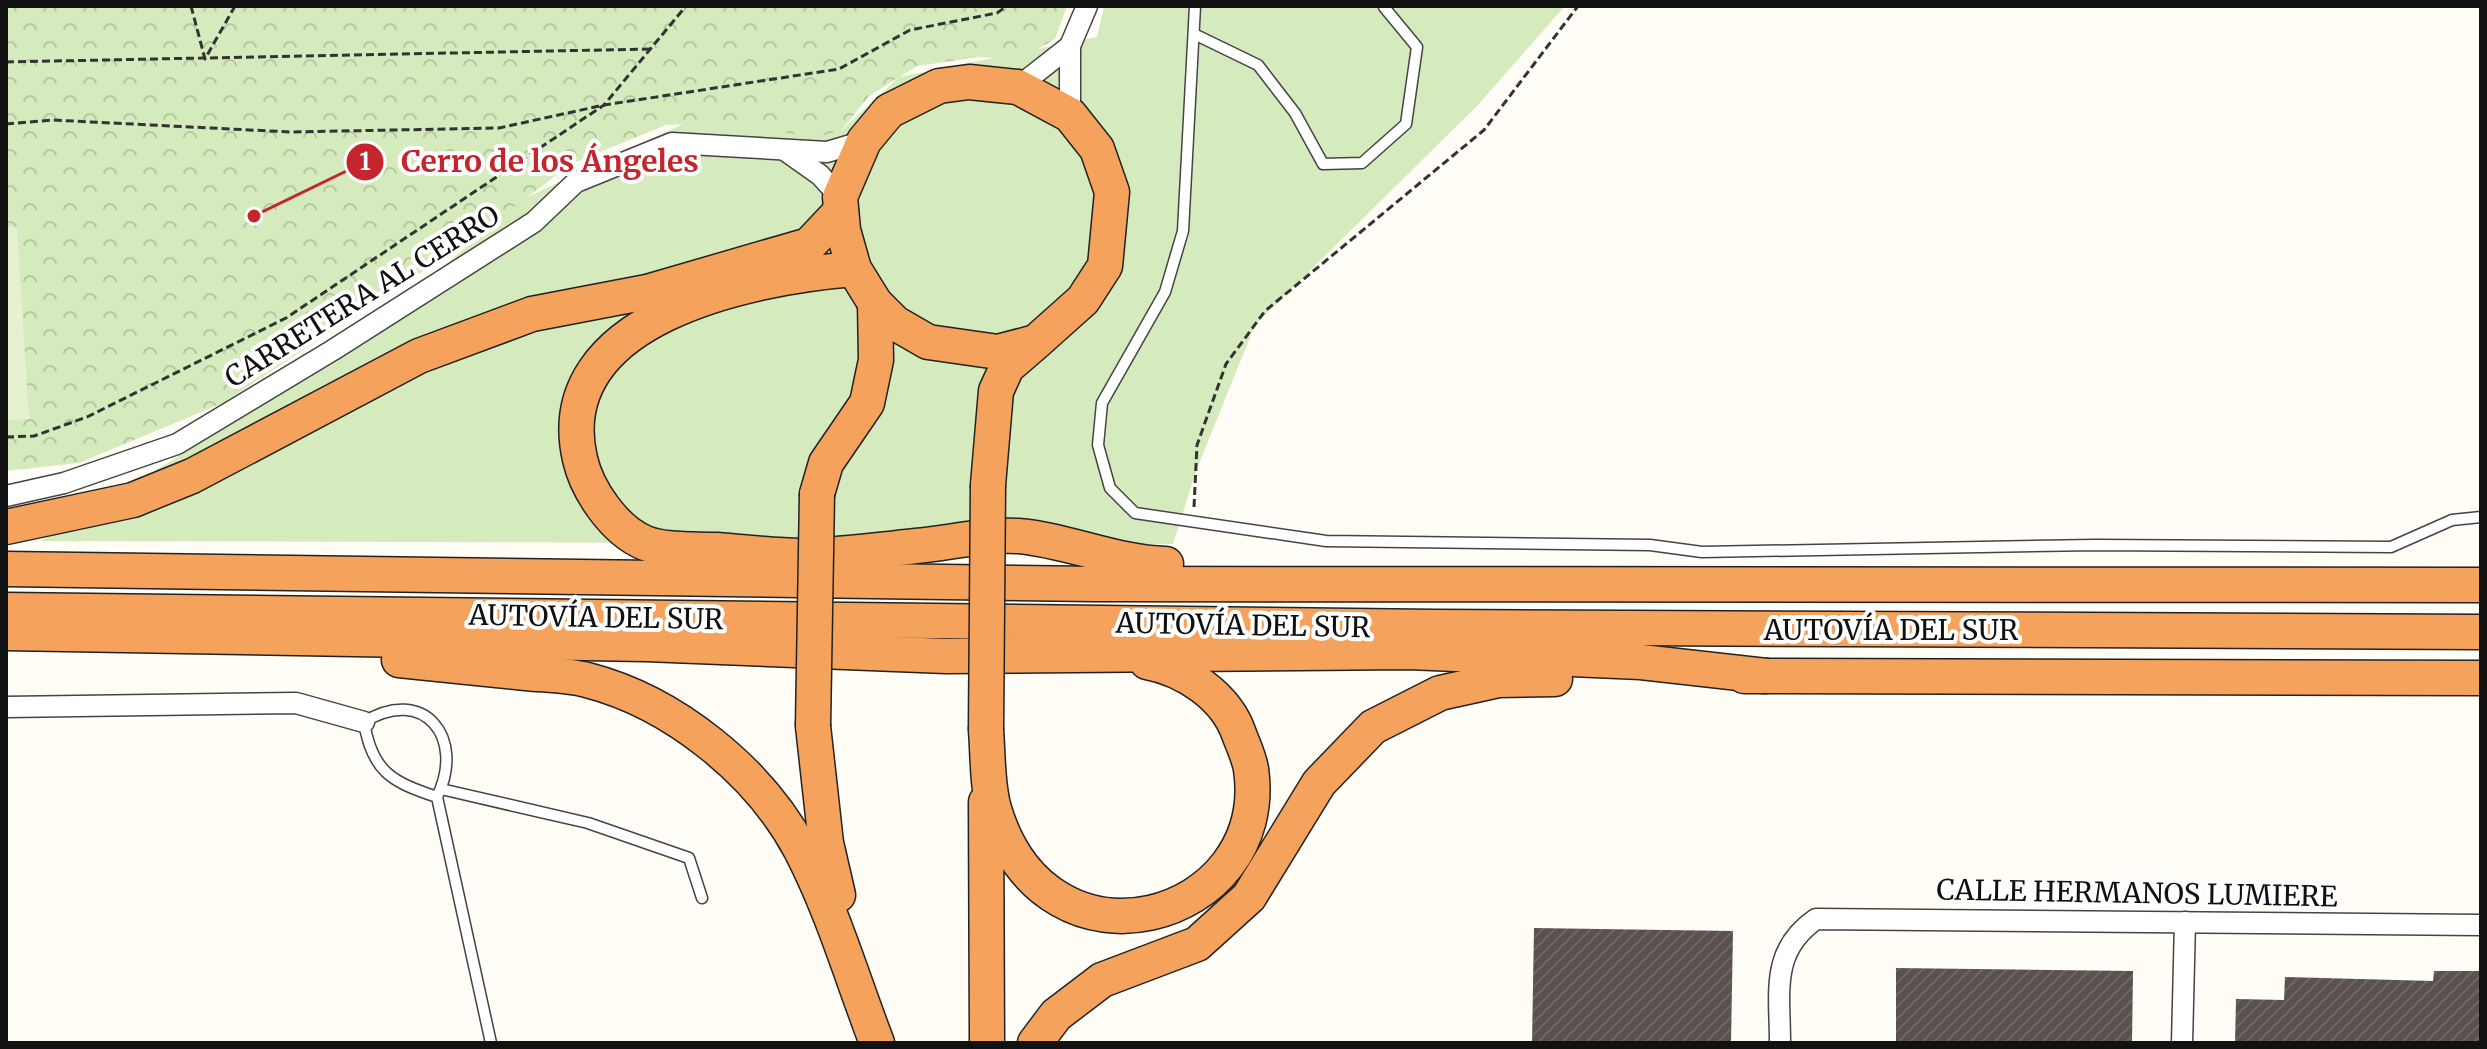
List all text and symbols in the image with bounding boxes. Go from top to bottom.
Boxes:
callout: Cerro de los Ángeles [345,135,715,189]
text: Cerro de los Ángeles [401,142,699,180]
text: 1 [359,146,371,177]
street label: CARRETERA AL CERRO [218,197,506,395]
street label: AUTOVÍA DEL SUR [467,597,724,637]
street label: AUTOVÍA DEL SUR [1114,605,1371,645]
street label: AUTOVÍA DEL SUR [1763,612,2019,648]
street label: CALLE HERMANOS LUMIERE [1936,872,2338,915]

